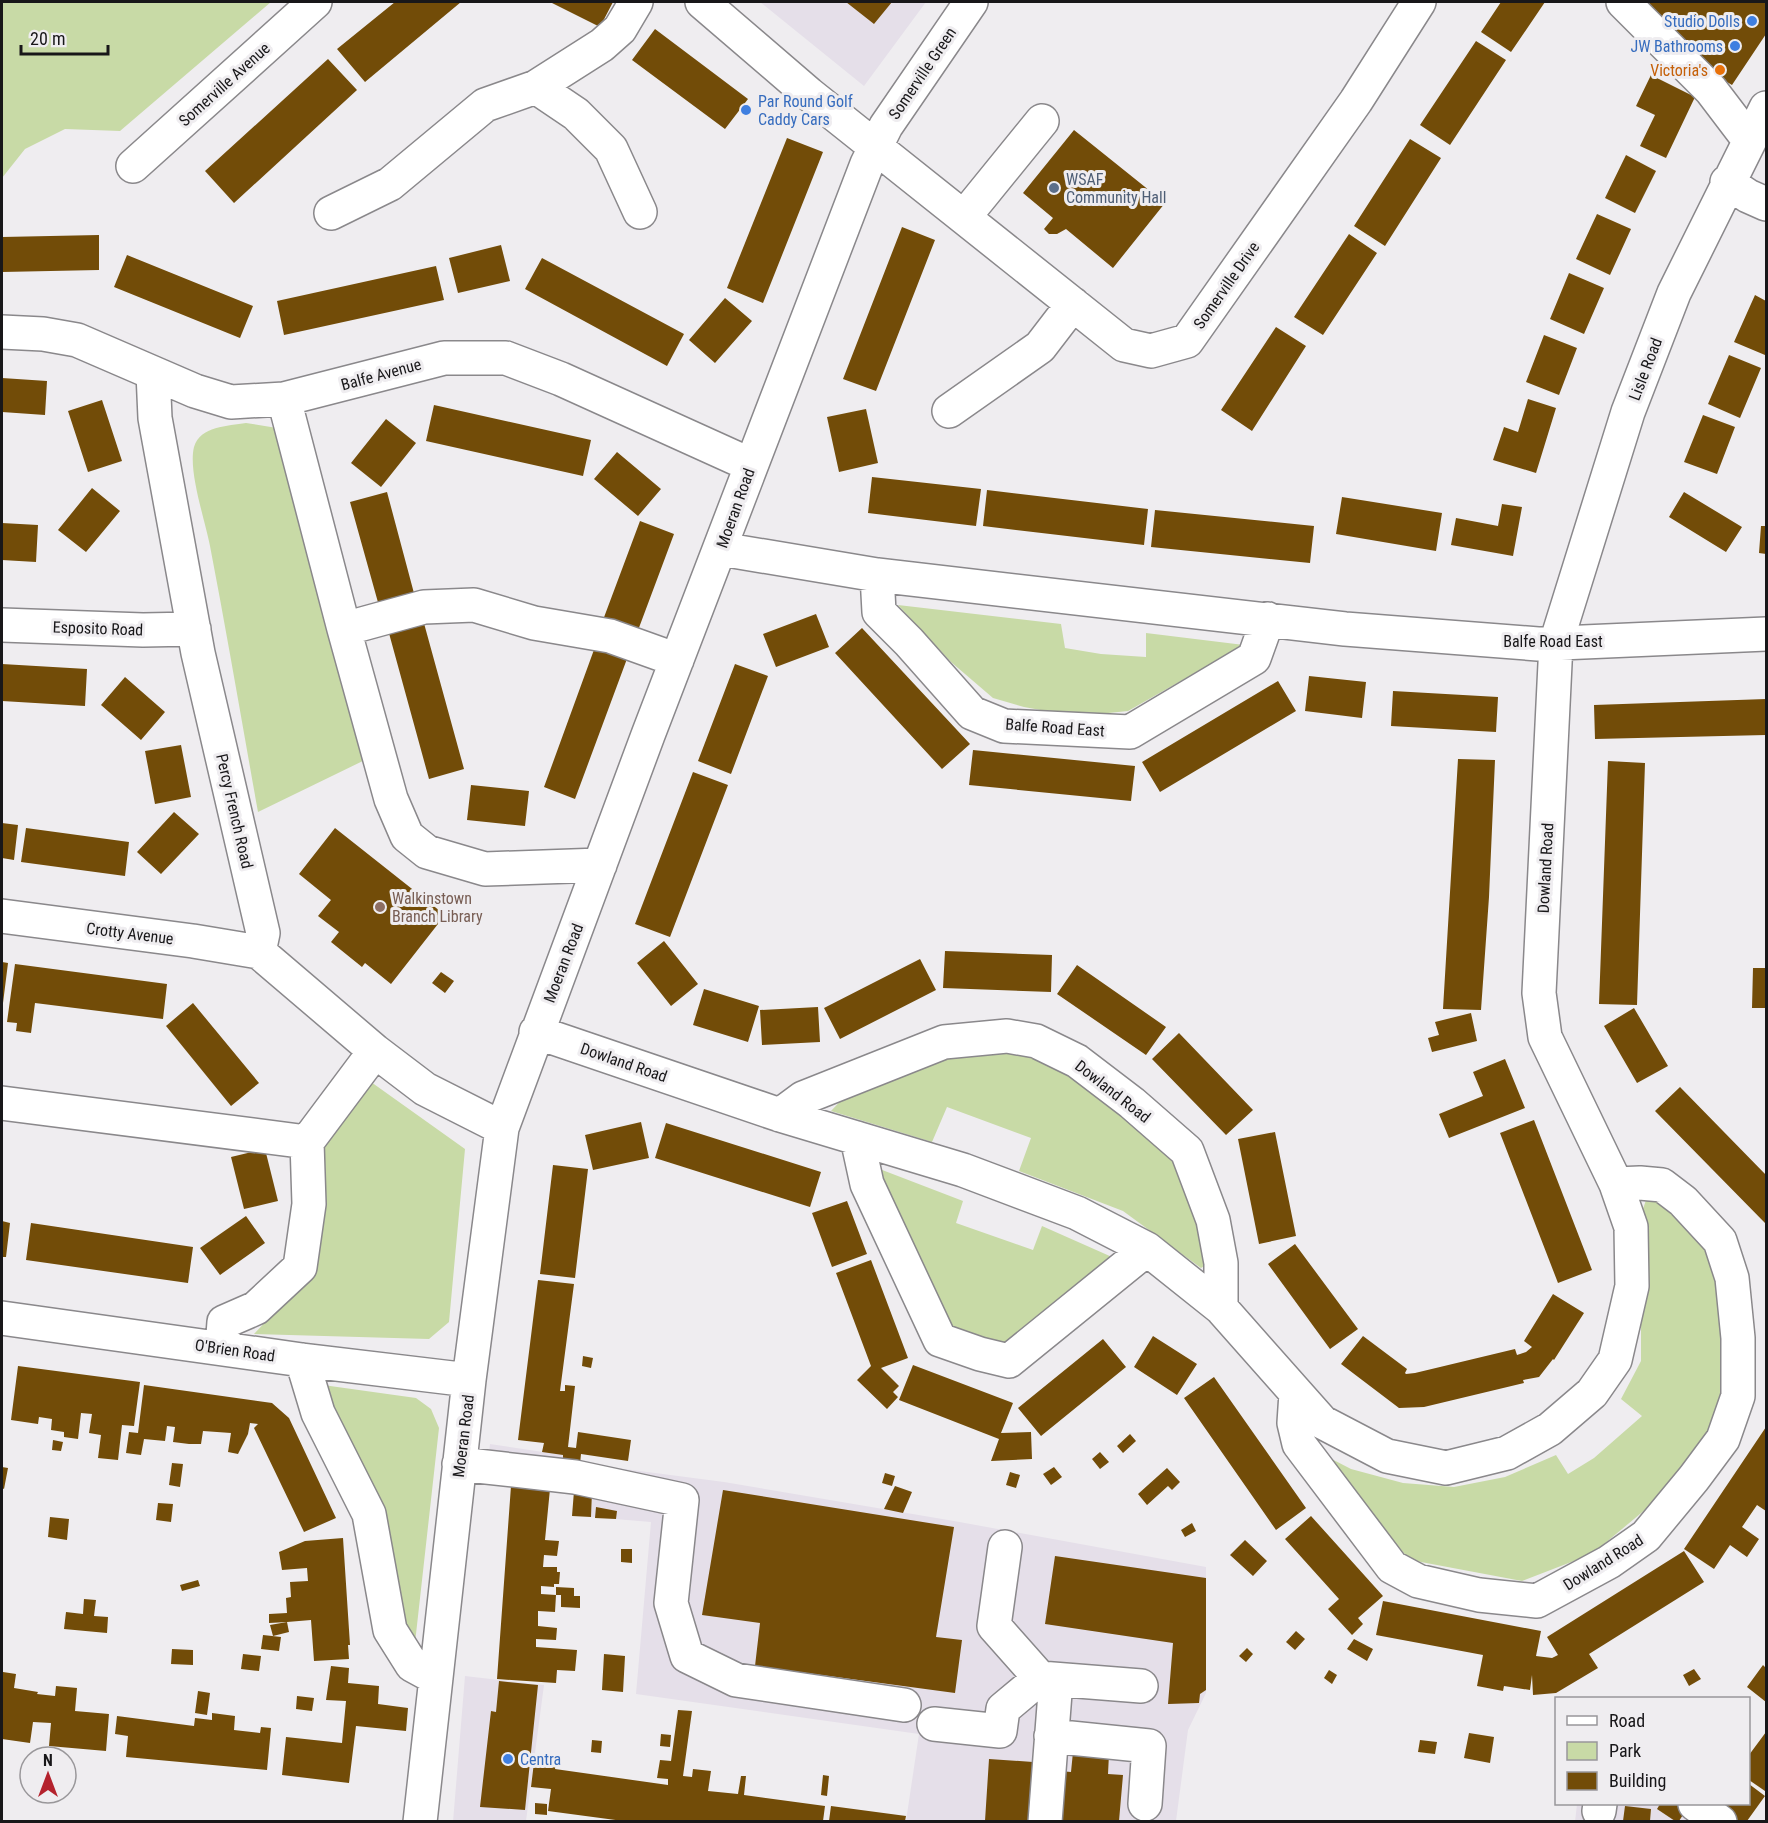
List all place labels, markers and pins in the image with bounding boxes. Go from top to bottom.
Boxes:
place label: Studio Dolls [1664,12,1740,31]
marker: Studio Dolls [1745,14,1759,28]
place label: JW Bathrooms [1630,37,1723,56]
marker: JW Bathrooms [1728,39,1742,53]
place label: Victoria's [1650,61,1708,80]
marker: Victoria's [1713,63,1727,77]
place label: Par Round Golf Caddy Cars [758,92,853,129]
marker: Par Round Golf Caddy Cars [739,103,753,117]
place label: WSAF Community Hall [1066,170,1166,207]
marker: WSAF Community Hall [1047,181,1061,195]
place label: Walkinstown Branch Library [392,889,483,926]
marker: Walkinstown Branch Library [373,900,387,914]
place label: Centra [520,1750,561,1769]
marker: Centra [501,1752,515,1766]

